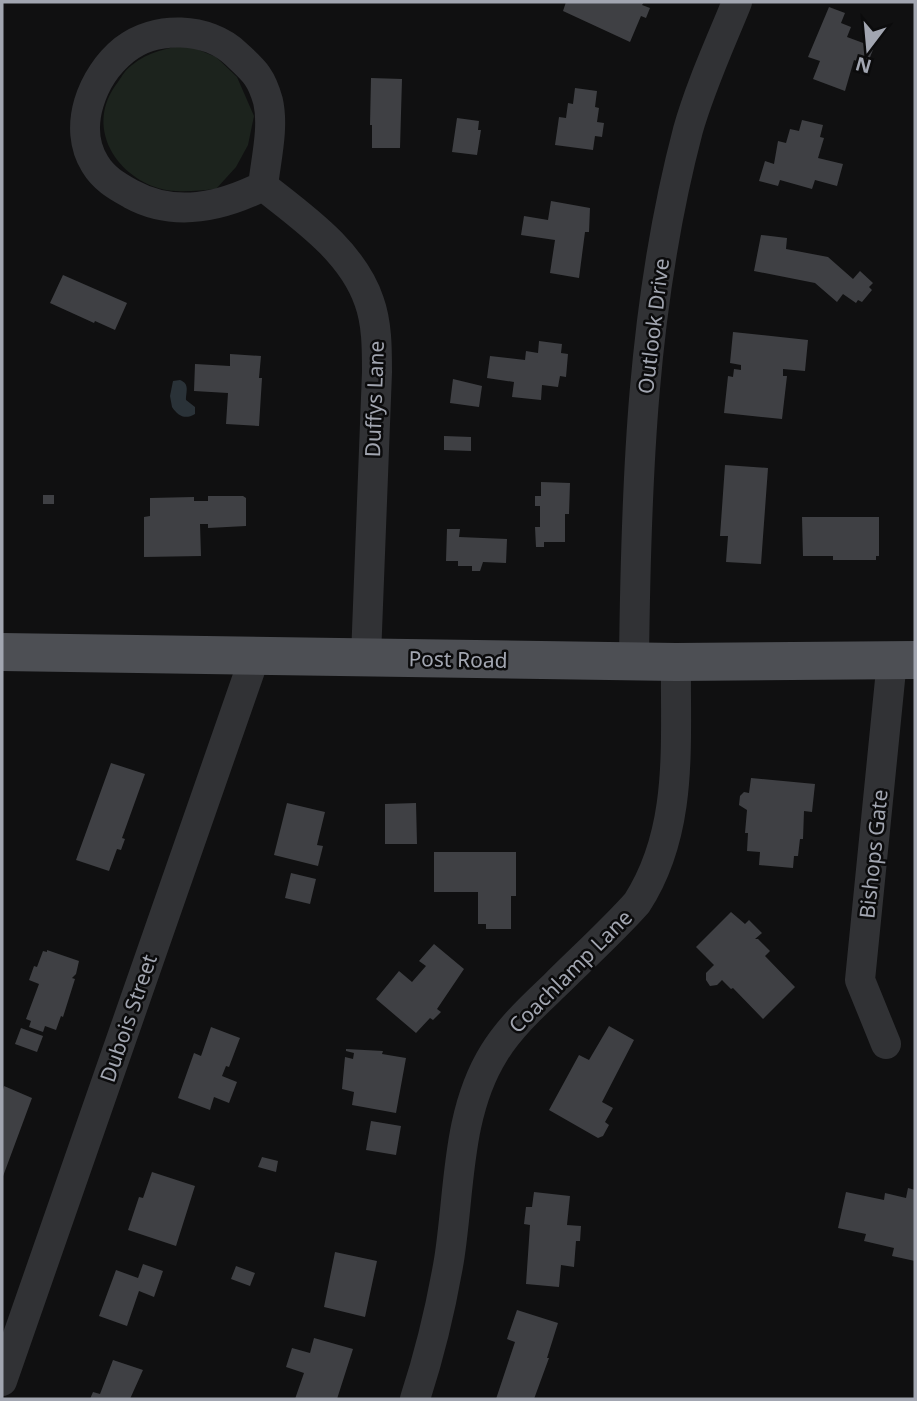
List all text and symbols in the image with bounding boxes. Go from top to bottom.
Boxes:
north arrow [833,14,903,84]
text: N [852,51,874,80]
street label: Outlook Drive [631,257,675,395]
street label: Duffys Lane [358,340,390,458]
street label: Post Road [408,644,508,674]
street label: Bishops Gate [852,788,894,920]
street label: Coachlamp Lane [502,903,638,1039]
street label: Dubois Street [93,950,163,1086]

